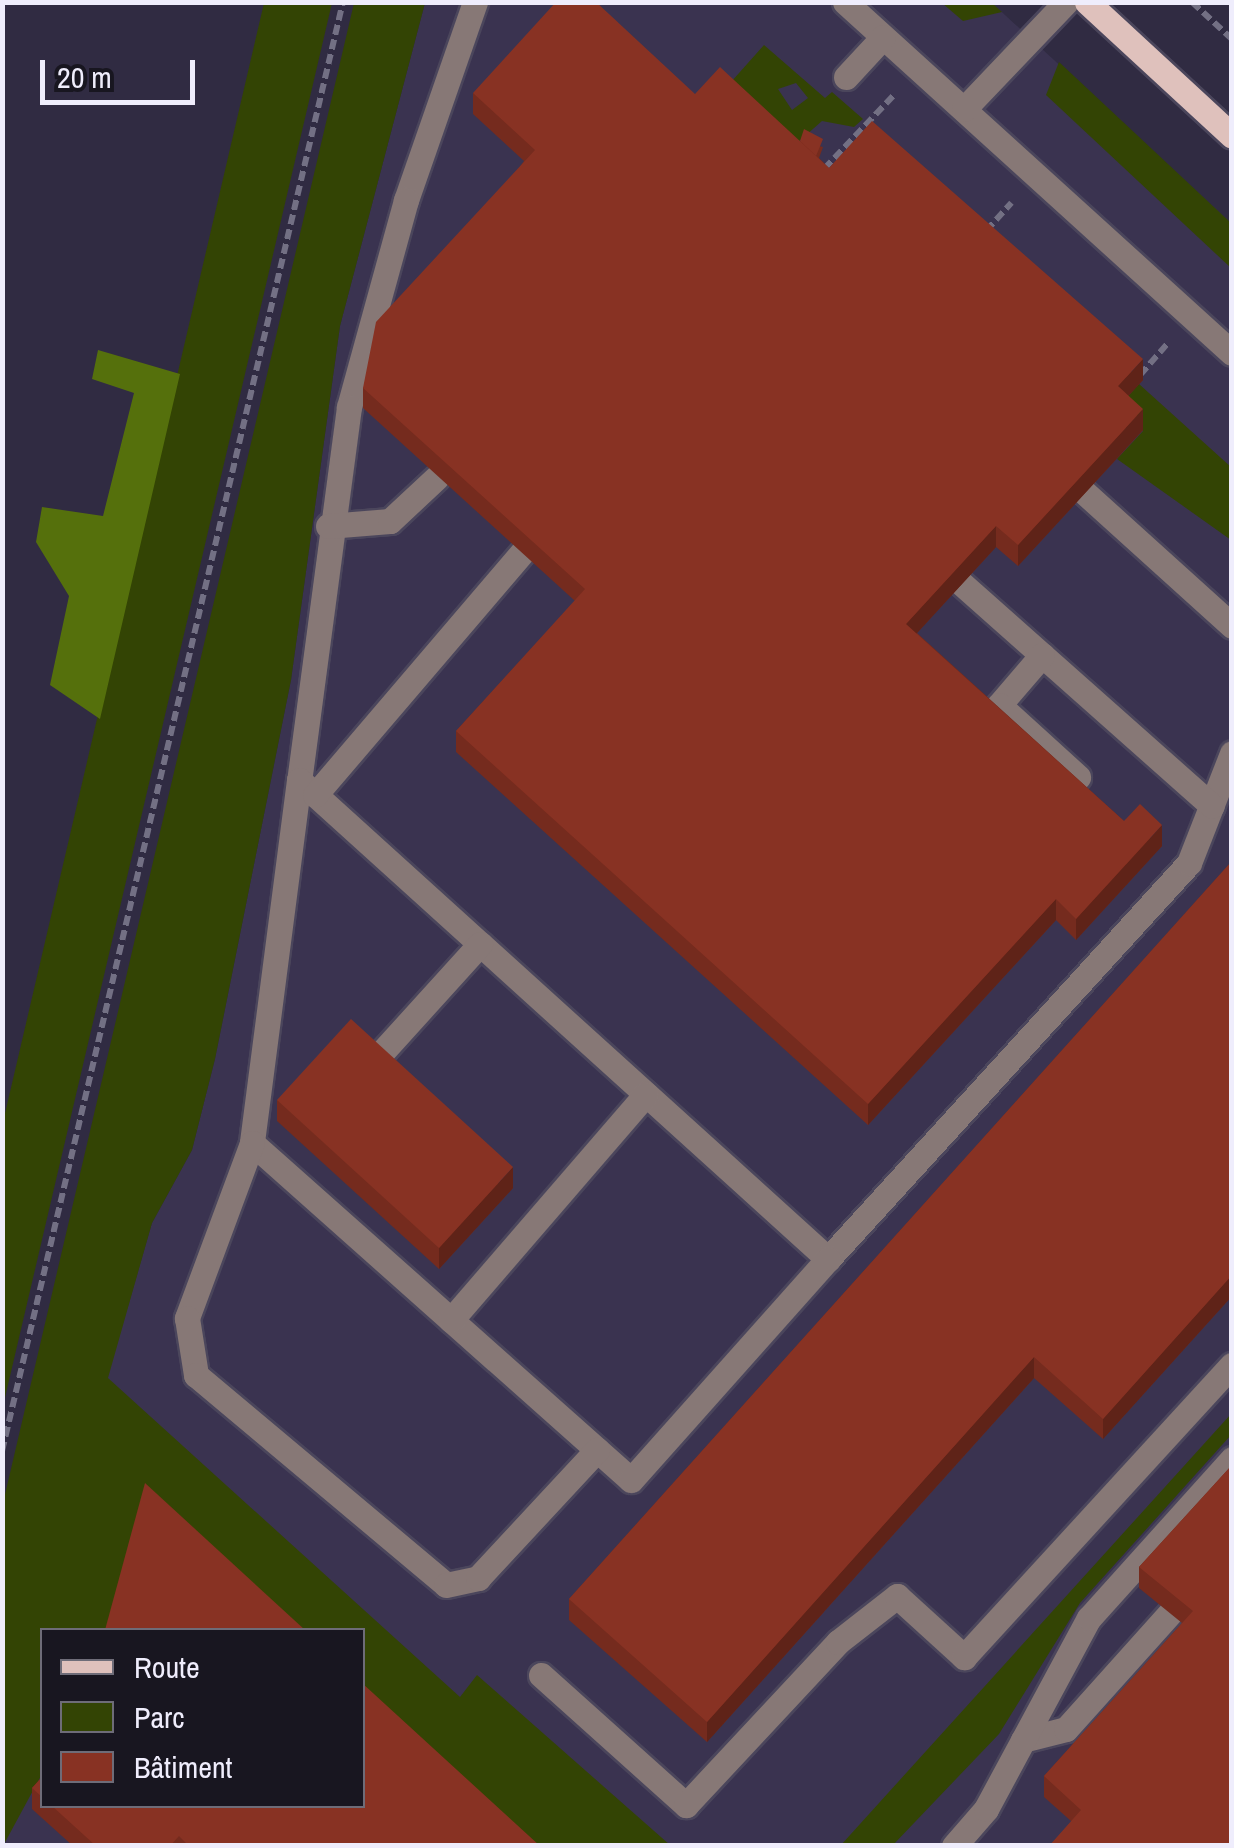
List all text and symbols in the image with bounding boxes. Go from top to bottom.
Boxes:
scale bar [45,40,200,102]
text: 20 m [57,57,112,97]
legend [40,1628,365,1808]
text: Route [134,1647,200,1687]
text: Parc [134,1697,185,1737]
text: Bâtiment [134,1747,232,1787]

